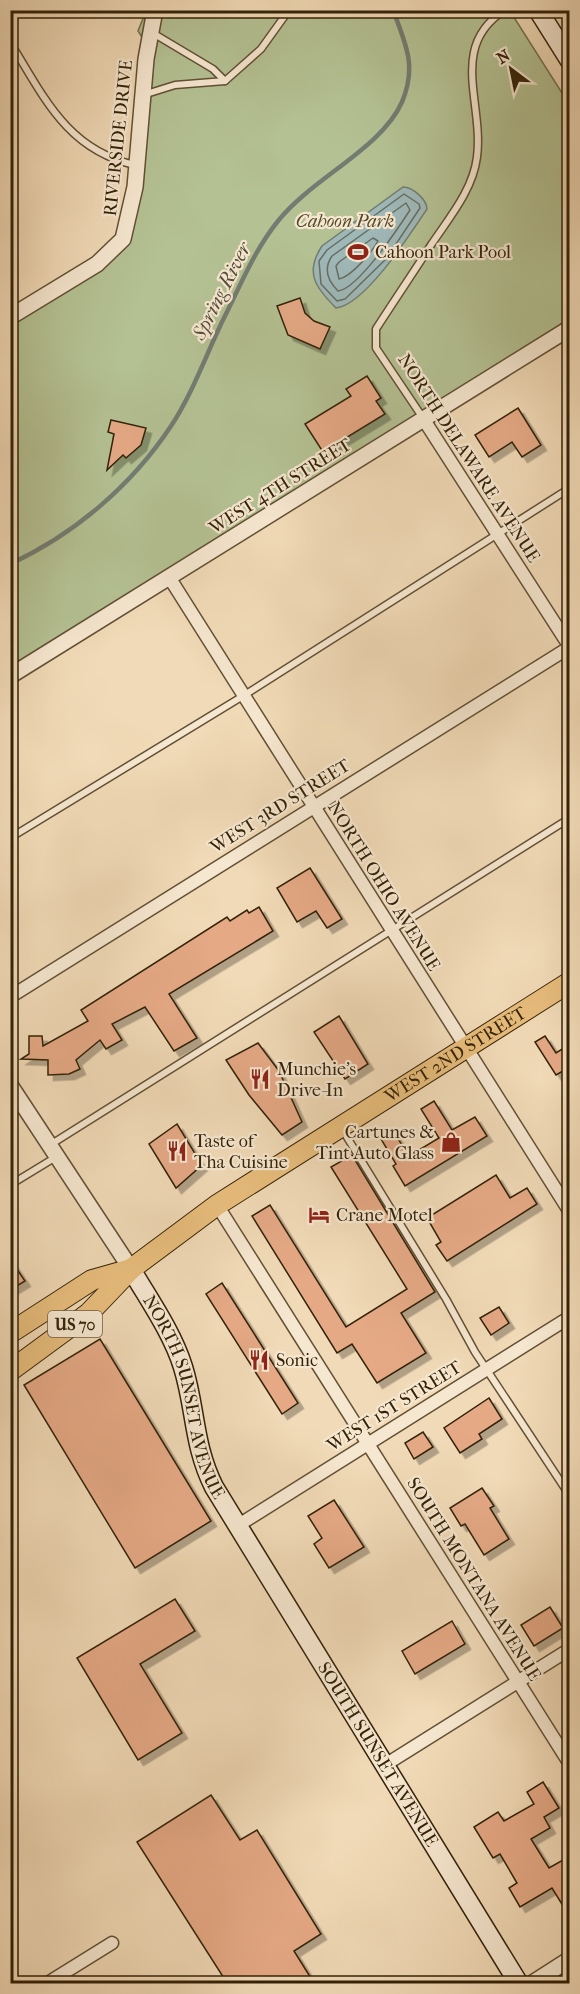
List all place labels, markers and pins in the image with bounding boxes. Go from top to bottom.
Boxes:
sports icon: Cahoon Park Pool [346,240,370,264]
place label: Cahoon Park Pool [375,242,511,263]
place label: Munchie's Drive-In [277,1059,357,1101]
restaurant icon: Munchie's Drive-In [248,1067,272,1091]
place label: Cartunes & Tint Auto Glass [316,1122,434,1164]
shop icon: Cartunes & Tint Auto Glass [439,1130,463,1154]
place label: Taste of Tha Cuisine [194,1131,288,1173]
restaurant icon: Taste of Tha Cuisine [165,1139,189,1163]
hotel icon: Crane Motel [307,1203,331,1227]
place label: Crane Motel [336,1205,433,1226]
restaurant icon: Sonic [247,1348,271,1372]
place label: Sonic [276,1350,318,1371]

